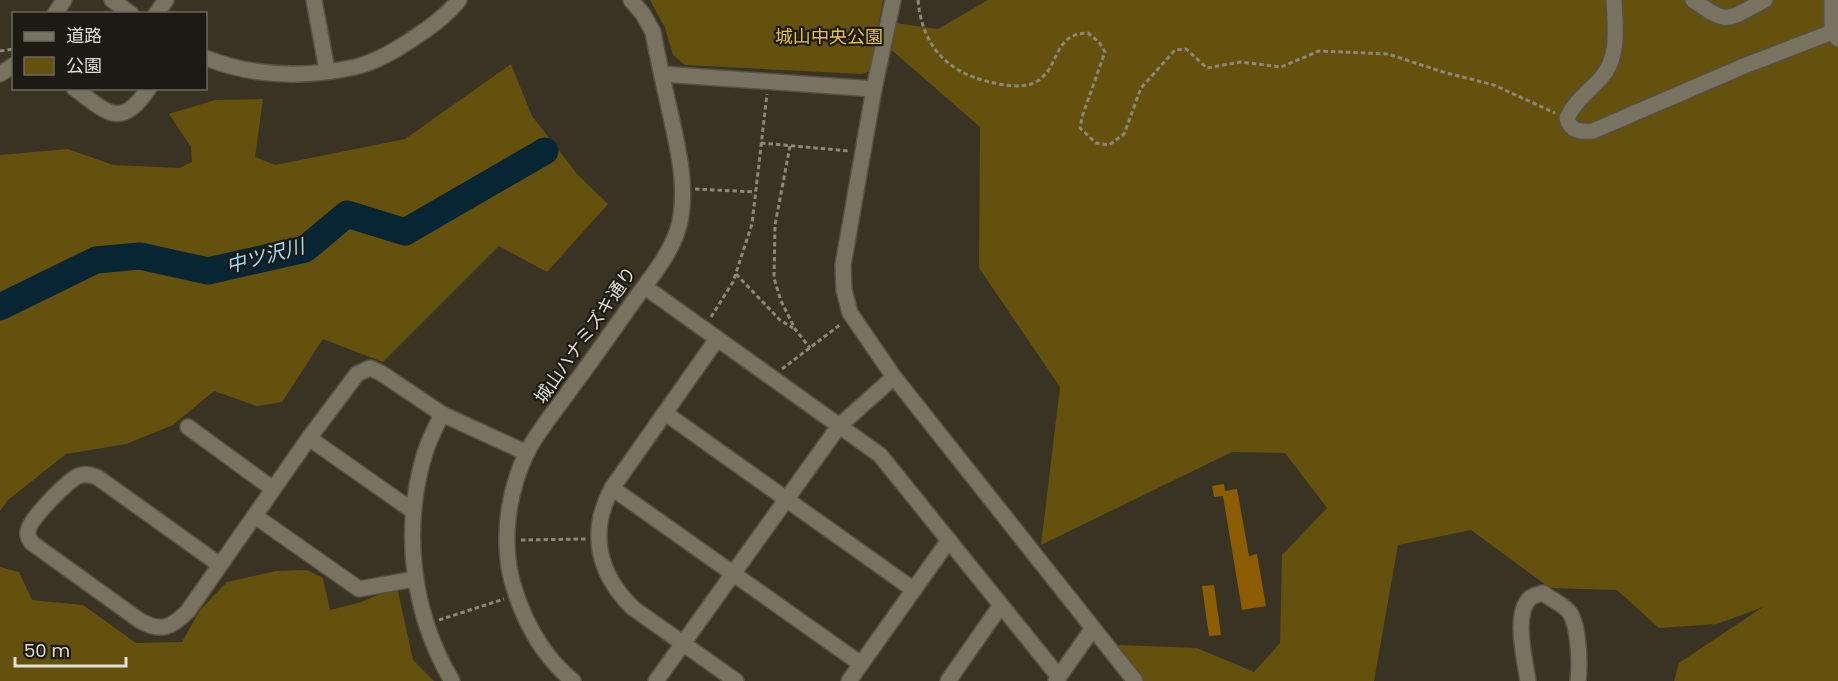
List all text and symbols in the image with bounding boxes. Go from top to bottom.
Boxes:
legend [12,12,207,90]
text: 道路 [66,23,102,48]
park label: 城山中央公園 [775,24,883,49]
text: 公園 [66,53,102,78]
water label: 中ツ沢川 [223,232,309,280]
street label: 城山ハナミズキ通り [528,261,642,409]
scale bar [15,630,126,668]
text: 50 m [24,638,70,663]

